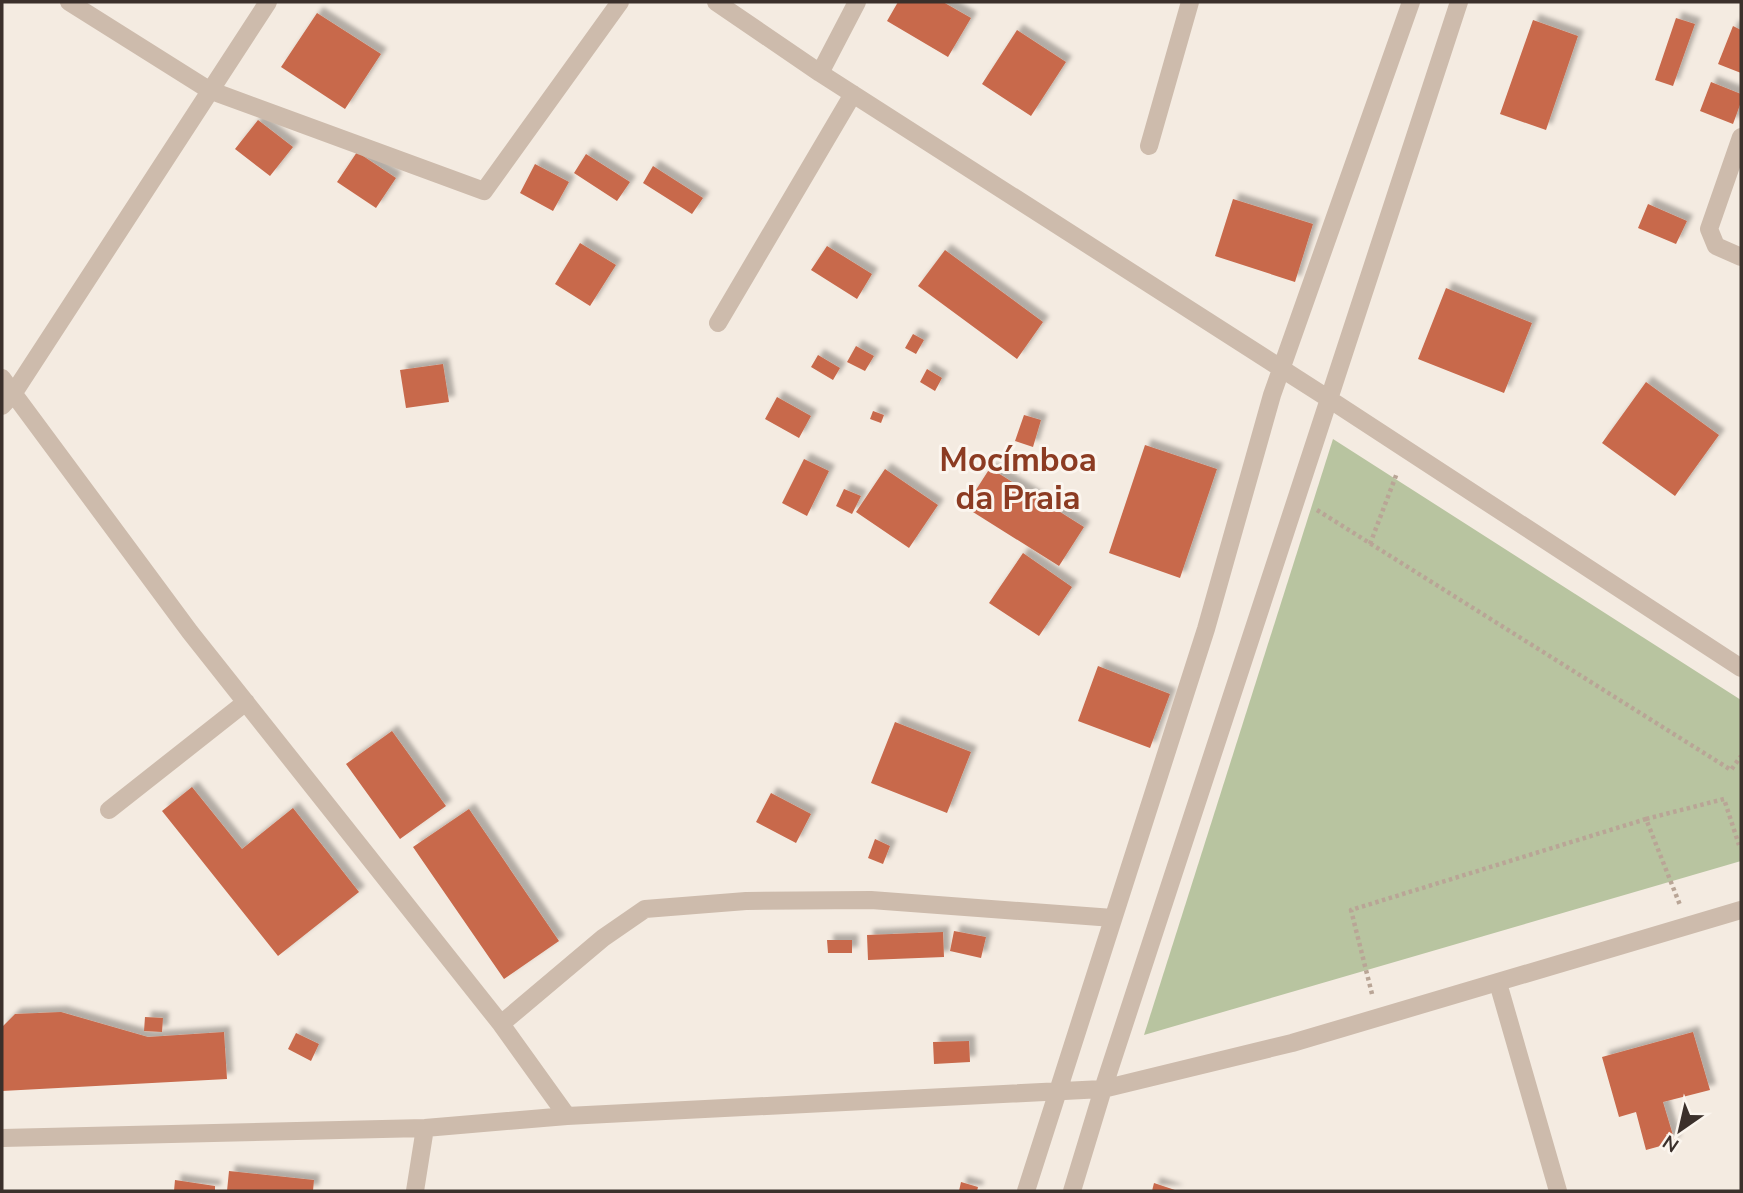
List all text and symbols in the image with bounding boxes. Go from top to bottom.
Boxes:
district label: Mocímboa da Praia [939,438,1097,521]
north arrow [1645,1095,1715,1165]
text: N [1658,1129,1684,1158]

